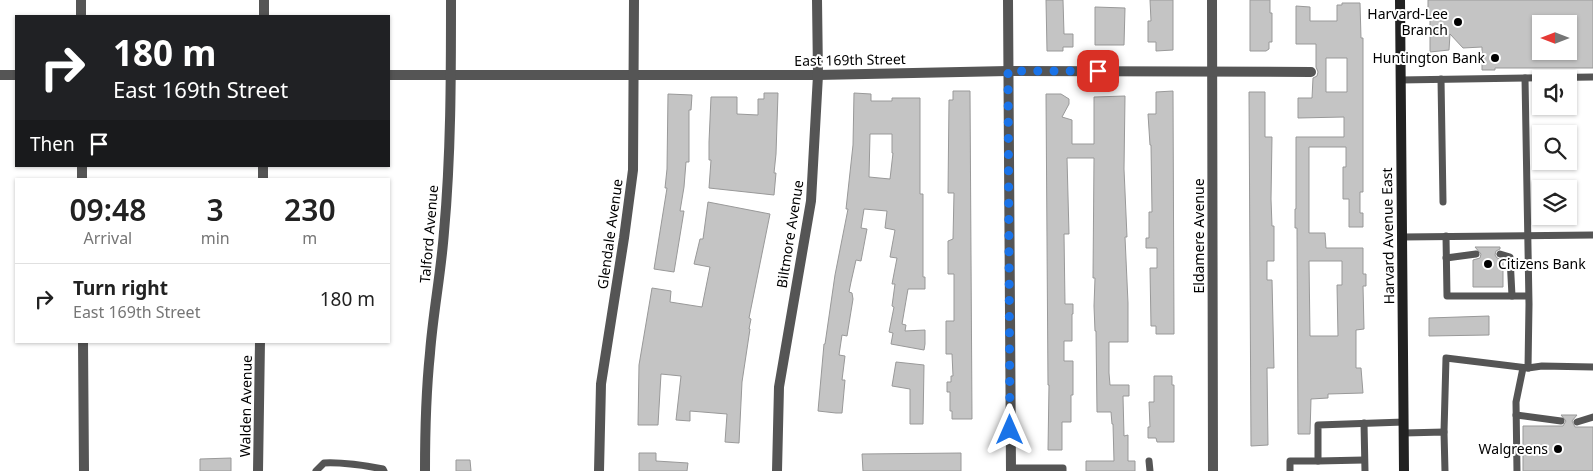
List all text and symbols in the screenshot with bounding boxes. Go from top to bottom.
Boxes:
place label: Harvard-Lee Branch [1367,4,1448,39]
north arrow [1532,15,1578,60]
map controls [1532,15,1577,225]
marker: Harvard-Lee Branch [1452,16,1464,28]
text: 180 m [113,29,216,76]
icon: right [30,35,95,100]
place label: Huntington Bank [1372,48,1486,67]
street label: East 169th Street [794,49,906,70]
pin [1077,50,1119,92]
marker: Huntington Bank [1489,52,1501,64]
icon: arrive [1084,57,1112,85]
button: sound [1532,70,1577,115]
text: East 169th Street [113,74,288,104]
button: search [1532,125,1577,170]
icon: arrive [85,130,113,158]
text: Then [30,131,75,157]
street label: Harvard Avenue East [1377,167,1398,305]
street label: Glendale Avenue [592,177,627,290]
street label: Biltmore Avenue [772,178,807,289]
street label: Eldamere Avenue [1189,178,1208,294]
button: layers [1532,180,1577,225]
street label: Talford Avenue [415,184,442,284]
text: 09:48 [69,189,146,230]
text: 3 [207,189,224,230]
text: 230 [284,189,336,230]
text: Arrival [83,227,132,249]
text: min [201,227,230,249]
text: m [302,227,317,249]
place label: Citizens Bank [1498,254,1586,273]
marker: Citizens Bank [1482,258,1494,270]
text: Turn right [73,275,168,301]
icon: right [30,285,58,313]
text: 180 m [320,286,375,312]
text: East 169th Street [73,301,200,323]
street label: Walden Avenue [235,355,256,457]
position arrow [983,403,1035,455]
place label: Walgreens [1479,439,1548,458]
marker: Walgreens [1552,443,1564,455]

